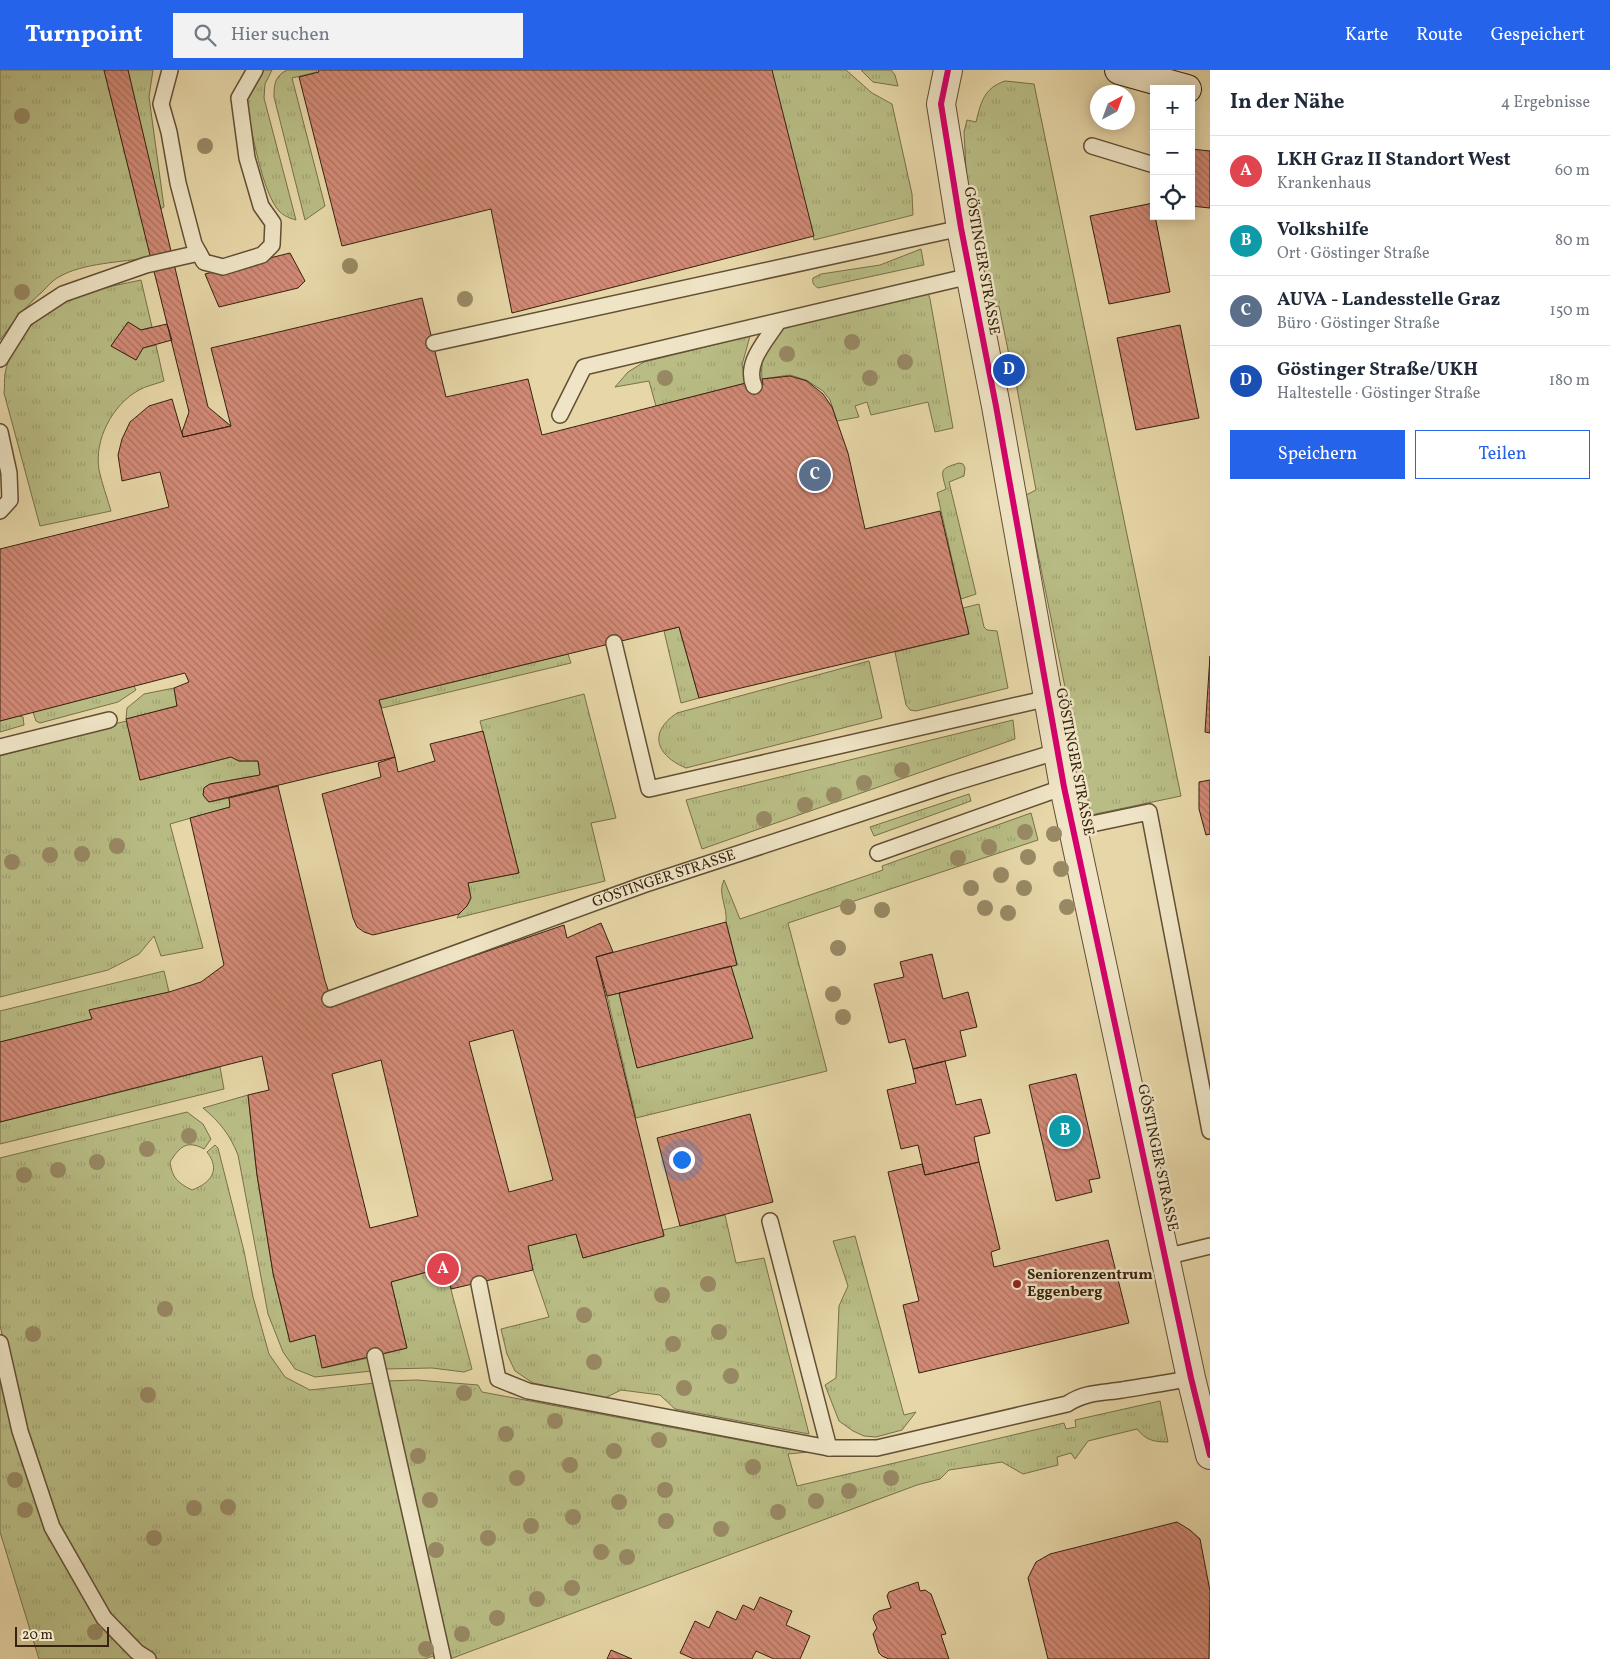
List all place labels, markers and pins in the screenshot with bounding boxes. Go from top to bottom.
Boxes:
pin: D [993,351,1025,389]
pin: C [799,456,831,494]
pin: B [1049,1112,1081,1150]
pin: A [427,1250,459,1288]
place label: Seniorenzentrum Eggenberg [1027,1265,1153,1303]
marker: Seniorenzentrum Eggenberg [1011,1278,1023,1290]

